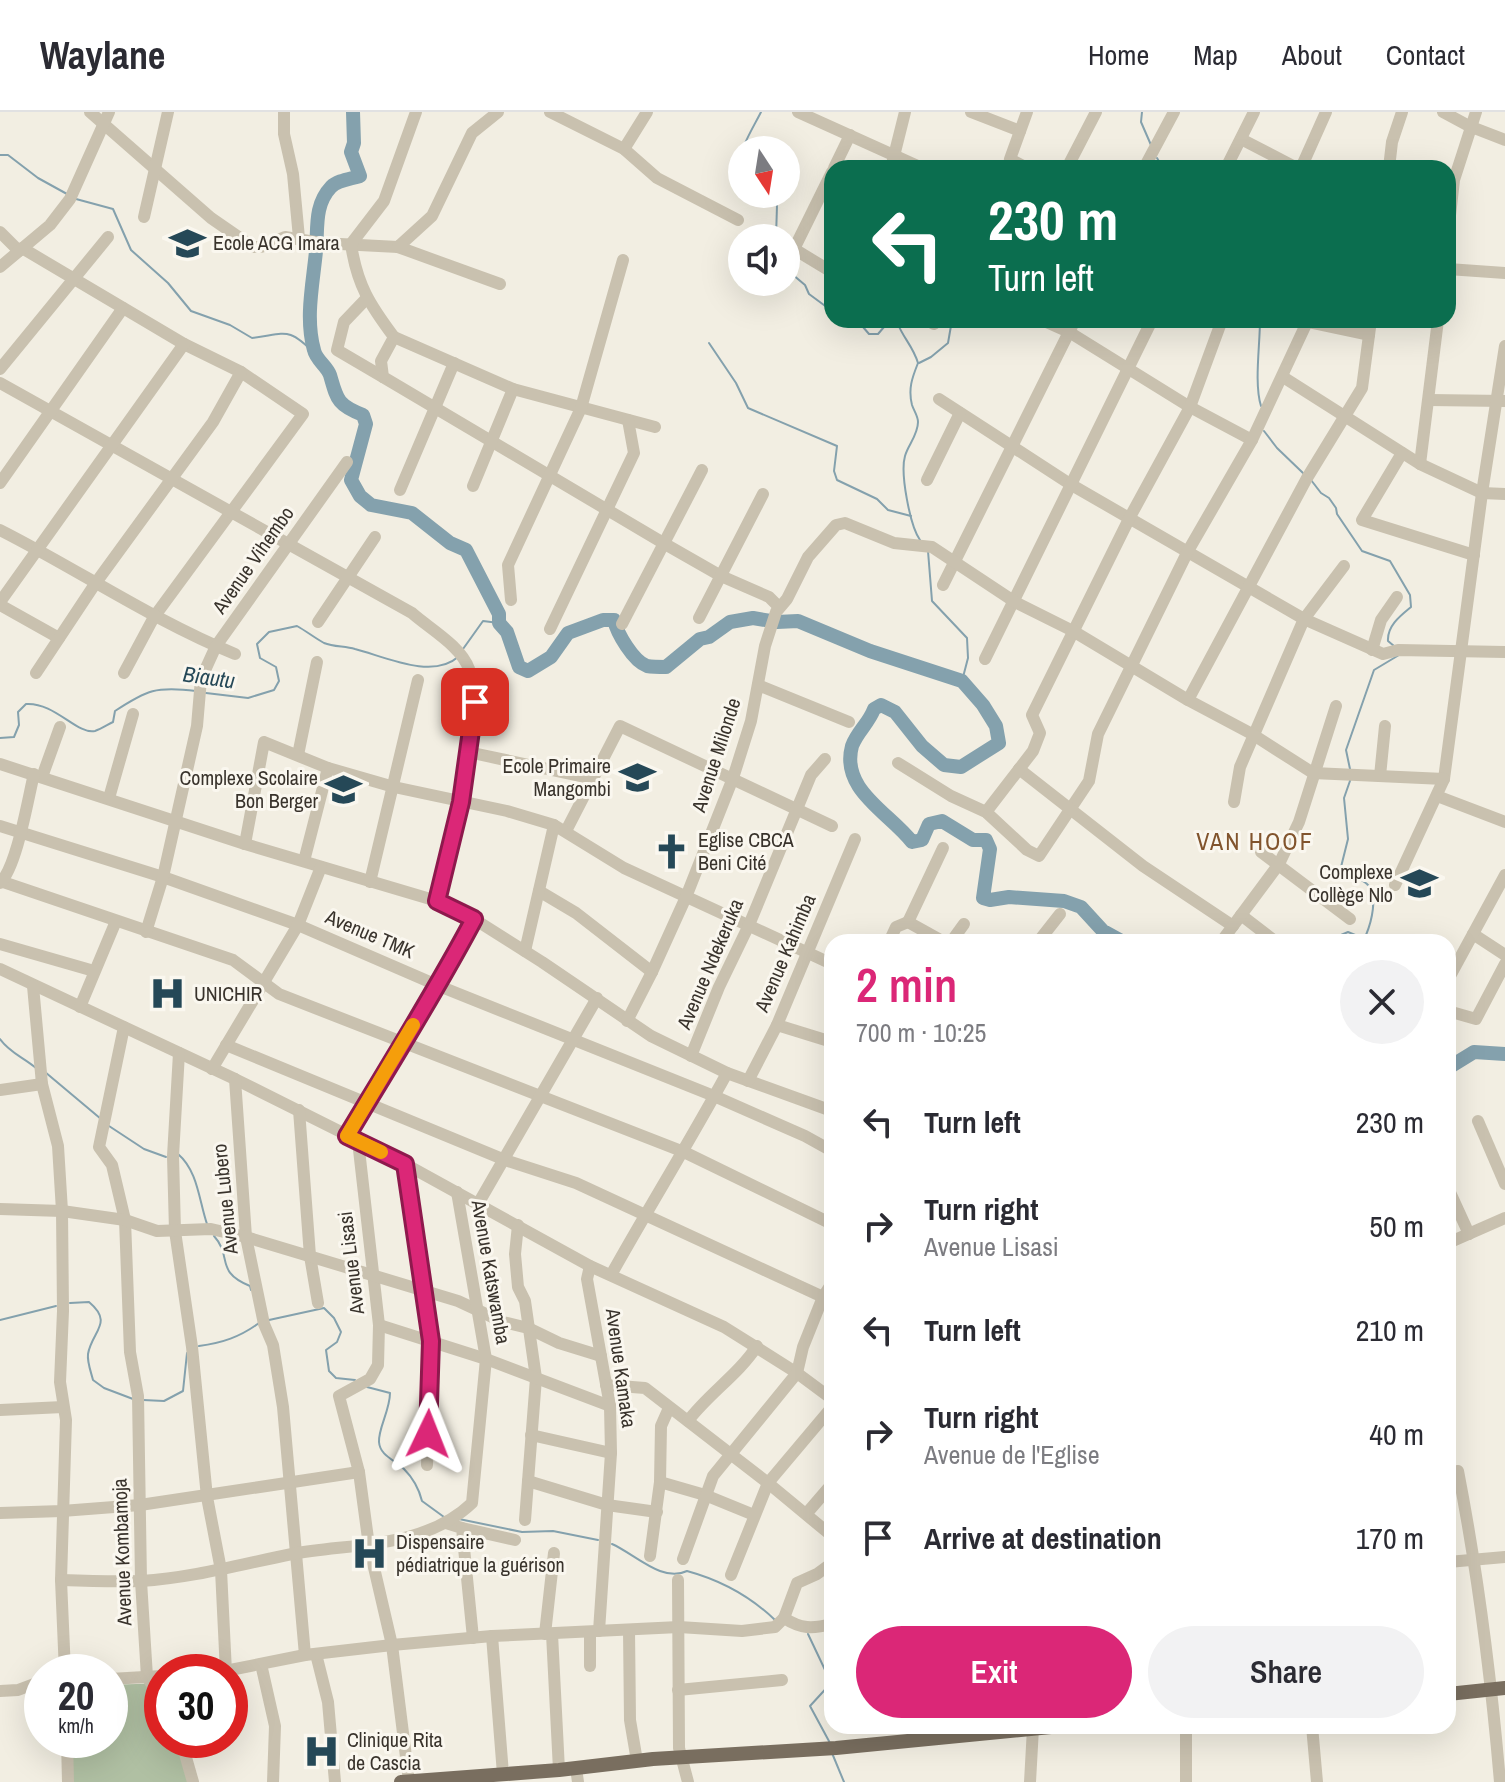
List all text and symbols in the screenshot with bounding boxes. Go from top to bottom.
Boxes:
text: Waylane [40,30,165,81]
text: Home [1088,36,1149,74]
text: Map [1193,36,1238,74]
text: About [1282,36,1342,74]
text: Contact [1386,36,1465,74]
north arrow [728,136,800,208]
map controls [728,136,800,296]
text: 230 m [988,182,1118,257]
icon: left [856,192,960,296]
school or university icon: Ecole ACG Imara [168,224,206,262]
button: sound [728,224,800,296]
place label: Ecole ACG Imara [213,229,340,256]
text: Turn left [988,254,1094,302]
street label: Avenue Vihembo [205,501,300,620]
water label: Biautu [181,659,237,695]
pin [441,668,509,736]
icon: arrive [453,680,497,724]
street label: Avenue Milonde [684,694,747,816]
place label: Ecole Primaire Mangombi [503,752,611,802]
school or university icon: Ecole Primaire Mangombi [618,758,656,796]
place label: Complexe Scolaire Bon Berger [179,764,319,814]
school or university icon: Complexe Scolaire Bon Berger [325,771,363,809]
district label: VAN HOOF [1196,825,1314,857]
place label: Eglise CBCA Beni Cité [698,826,794,876]
church icon: Eglise CBCA Beni Cité [653,832,691,870]
place label: Complexe Collège Nlo [1308,858,1393,908]
school or university icon: Complexe Collège Nlo [1400,864,1438,902]
street label: Avenue Kahimba [747,890,821,1017]
street label: Avenue Ndekeruka [670,894,749,1034]
street label: Avenue TMK [321,902,419,964]
text: 2 min [856,952,957,1017]
button: close [1340,960,1424,1044]
hospital icon: UNICHIR [149,975,187,1013]
place label: UNICHIR [194,980,262,1007]
text: 700 m · 10:25 [856,1015,986,1050]
icon: left [856,1100,900,1144]
text: Turn left [924,1102,1021,1142]
text: 230 m [1356,1102,1424,1142]
street label: Avenue Lubero [205,1142,244,1257]
text: Turn right [924,1189,1038,1229]
street label: Avenue Katswamba [465,1197,517,1346]
icon: right [856,1204,900,1248]
text: 50 m [1369,1206,1424,1246]
street label: Avenue Lisasi [331,1210,370,1317]
text: Avenue Lisasi [924,1229,1059,1264]
street label: Avenue Kamaka [600,1306,643,1429]
icon: left [856,1308,900,1352]
text: Turn left [924,1310,1021,1350]
text: 210 m [1356,1310,1424,1350]
position arrow [386,1392,470,1476]
text: Turn right [924,1397,1038,1437]
icon: right [856,1412,900,1456]
text: 40 m [1369,1414,1424,1454]
text: Avenue de l'Eglise [924,1437,1100,1472]
street label: Avenue Kombamoja [105,1478,138,1627]
icon: arrive [856,1516,900,1560]
text: Arrive at destination [924,1518,1162,1558]
text: 170 m [1356,1518,1424,1558]
place label: Dispensaire pédiatrique la guérison [396,1528,565,1578]
hospital icon: Dispensaire pédiatrique la guérison [351,1535,389,1573]
button: Exit [856,1626,1132,1718]
button: Share [1148,1626,1424,1718]
speed limit sign: 30 [144,1654,248,1758]
text: 20 [58,1669,94,1722]
text: km/h [58,1712,94,1739]
place label: Clinique Rita de Cascia [347,1726,443,1776]
hospital icon: Clinique Rita de Cascia [302,1732,340,1770]

